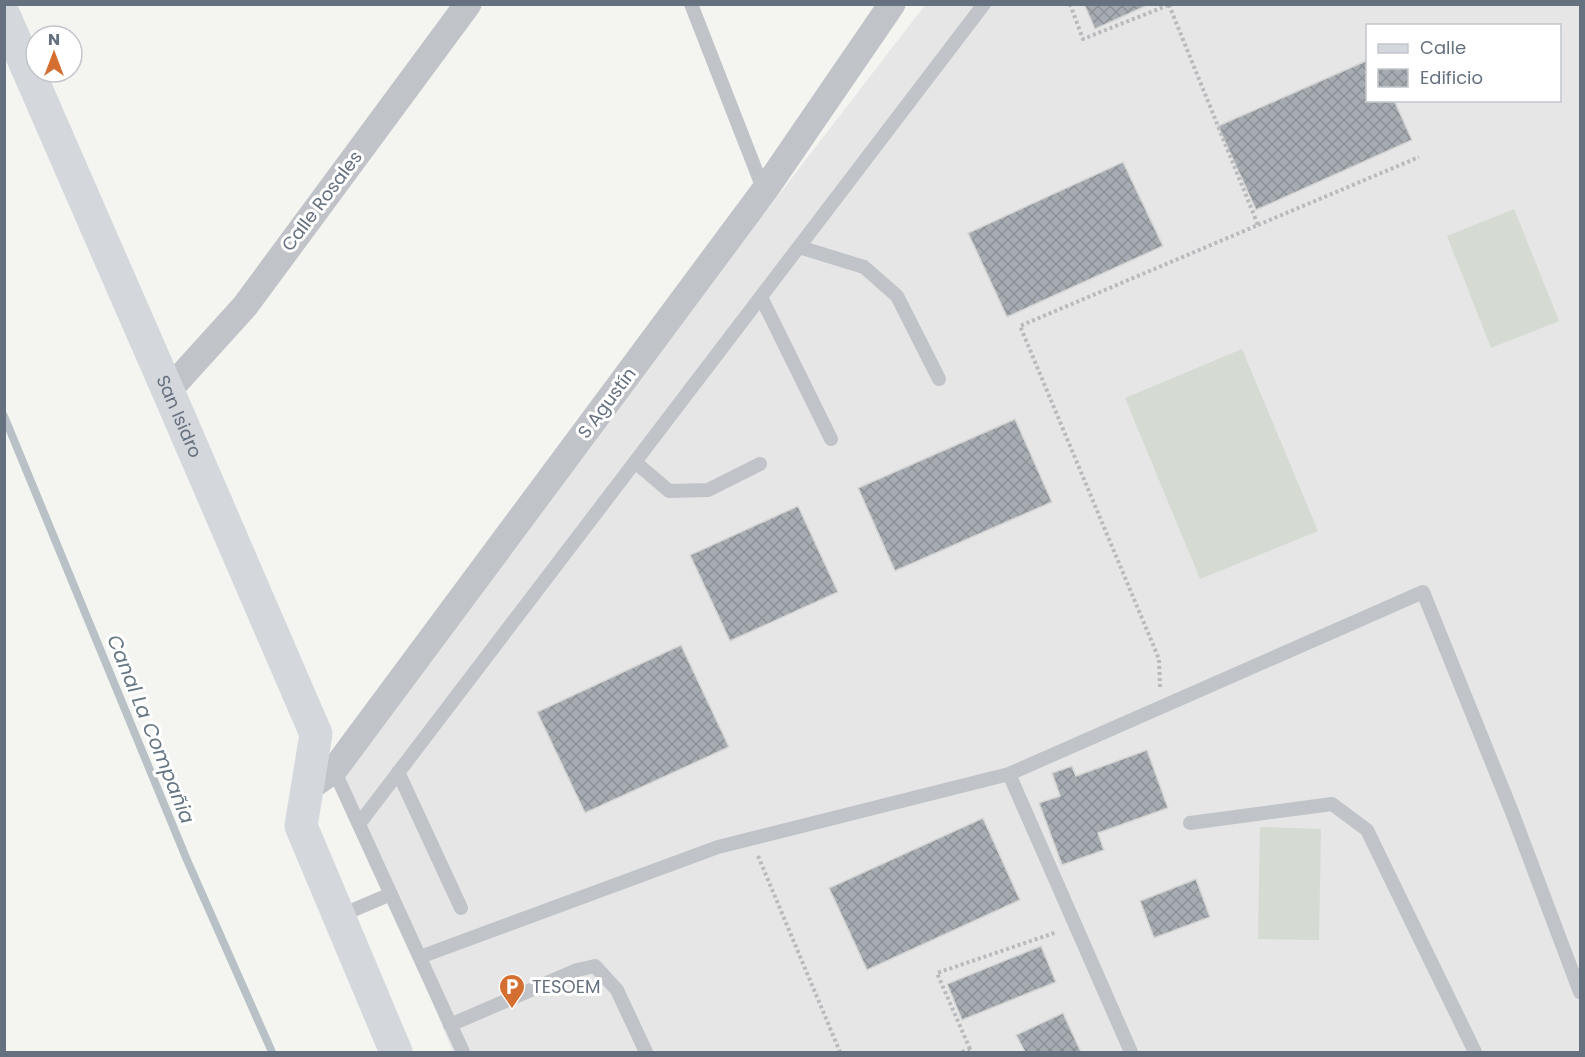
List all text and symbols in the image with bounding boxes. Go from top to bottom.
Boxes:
north arrow [24,24,84,84]
legend [1366,24,1561,102]
text: N [48,28,60,51]
text: Calle [1420,35,1466,60]
text: Edificio [1420,65,1483,90]
street label: Calle Rosales [276,145,368,256]
street label: S Agustín [572,362,642,443]
street label: San Isidro [151,371,208,462]
water label: Canal La Compañia [100,630,202,828]
parking icon: TESOEM [497,972,527,1010]
place label: TESOEM [532,974,600,999]

